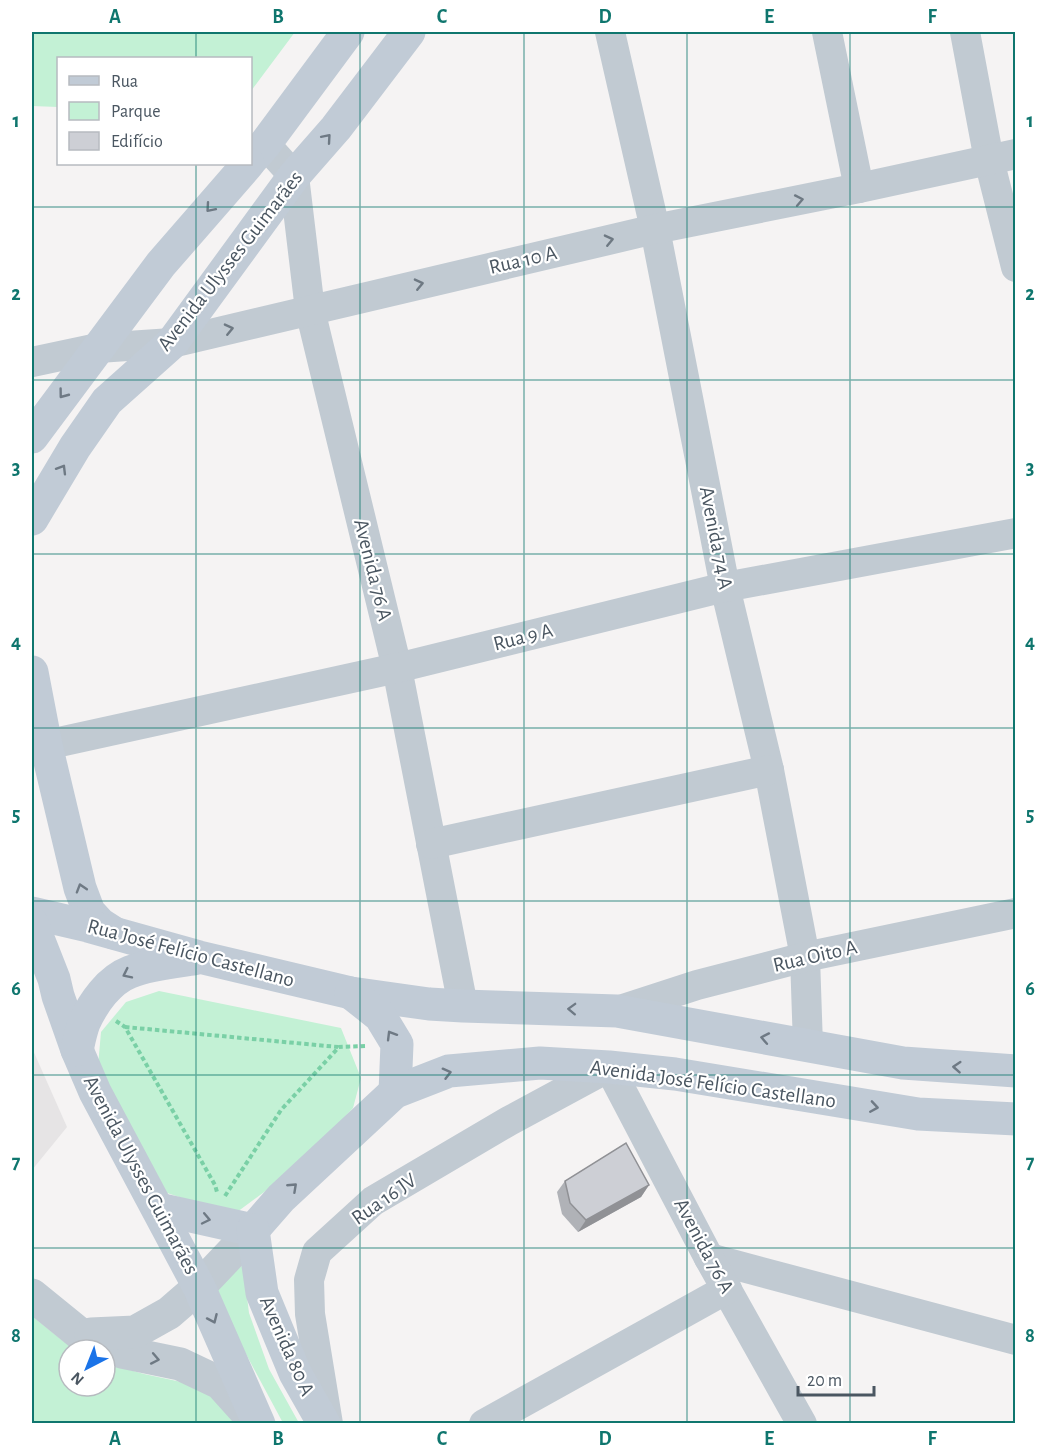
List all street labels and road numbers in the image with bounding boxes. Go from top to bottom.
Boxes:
street label: Avenida Ulysses Guimarães [153,167,307,355]
street label: Rua 10 A [487,242,559,278]
street label: Avenida 74 A [696,485,736,591]
street label: Avenida 76 A [350,517,396,623]
street label: Rua 9 A [491,619,555,655]
street label: Rua José Felício Castellano [85,915,297,991]
street label: Rua Oito A [771,936,859,976]
street label: Avenida José Felício Castellano [589,1056,837,1112]
street label: Avenida Ulysses Guimarães [80,1072,202,1278]
street label: Rua 16 JV [348,1169,420,1229]
street label: Avenida 76 A [670,1195,738,1297]
street label: Avenida 80 A [256,1293,318,1399]

